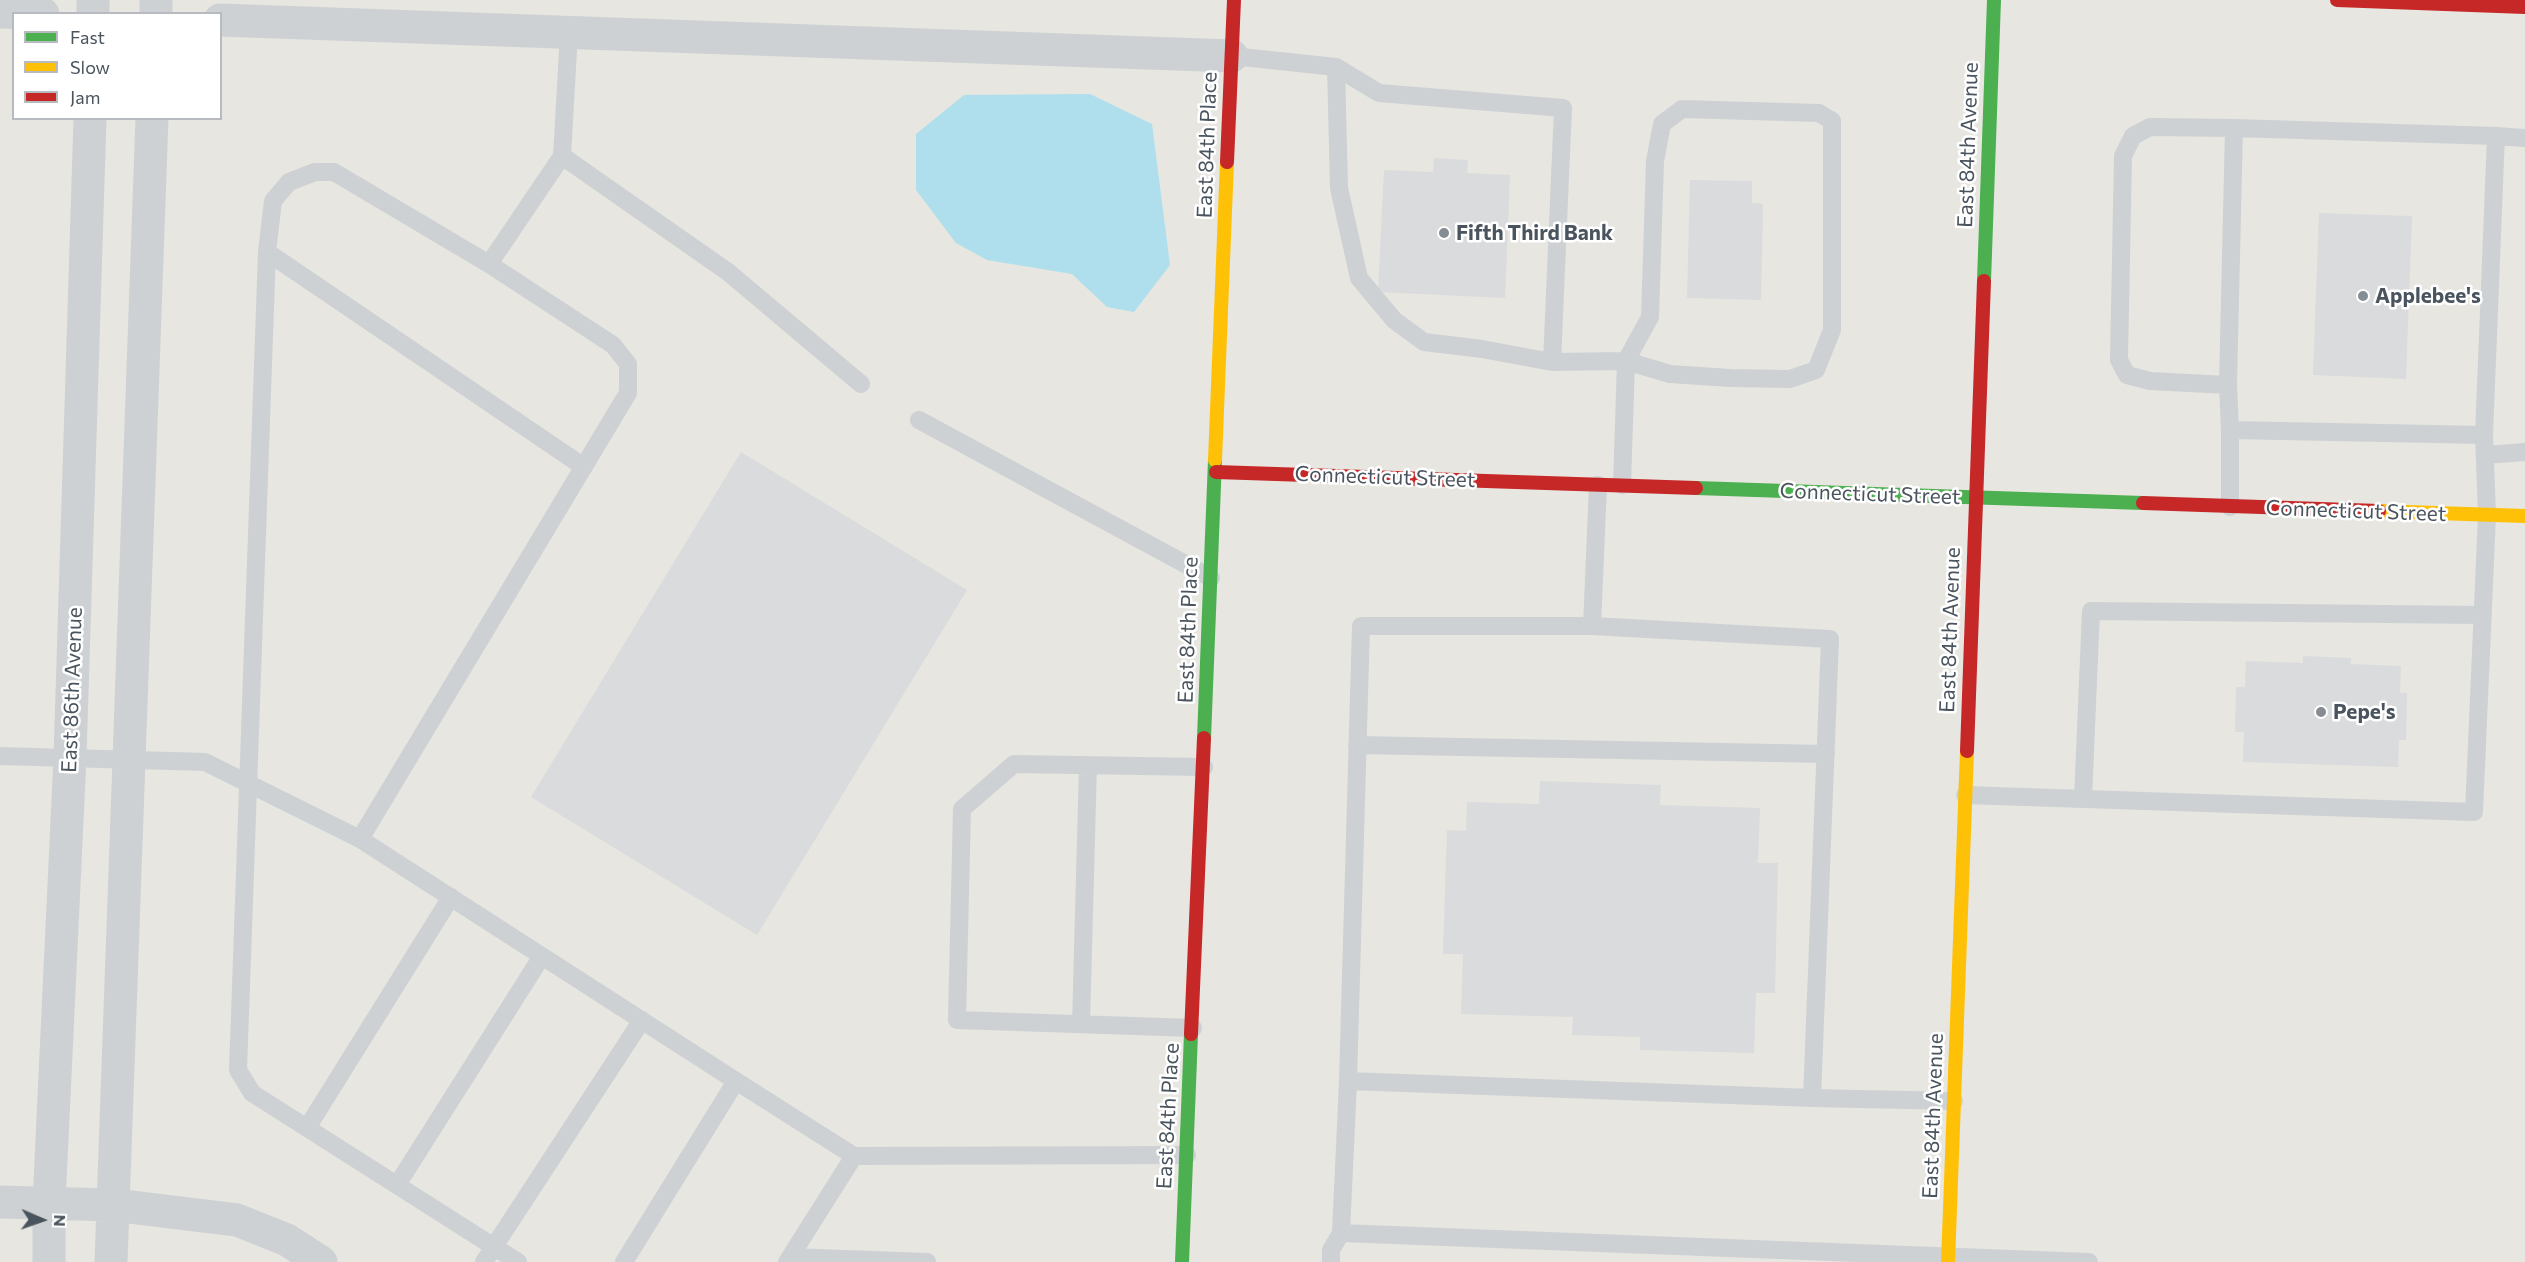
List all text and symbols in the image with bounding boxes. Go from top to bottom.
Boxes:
legend [12,12,222,120]
text: Fast [70,26,105,48]
text: Slow [70,56,110,78]
street label: East 84th Avenue [1953,62,1983,228]
street label: East 84th Place [1192,71,1222,219]
text: Jam [70,86,100,108]
place label: Fifth Third Bank [1456,220,1613,246]
marker: Fifth Third Bank [1437,226,1451,240]
place label: Applebee's [2375,283,2481,309]
marker: Applebee's [2356,289,2370,303]
street label: Connecticut Street [1294,461,1476,493]
street label: Connecticut Street [1779,478,1961,510]
street label: Connecticut Street [2265,495,2447,527]
street label: East 84th Avenue [1935,547,1965,713]
street label: East 84th Place [1173,556,1203,704]
street label: East 86th Avenue [57,607,87,773]
place label: Pepe's [2333,699,2395,725]
marker: Pepe's [2314,705,2328,719]
street label: East 84th Avenue [1918,1033,1948,1199]
street label: East 84th Place [1152,1042,1184,1190]
north arrow [12,1190,72,1250]
text: N [51,1214,70,1227]

